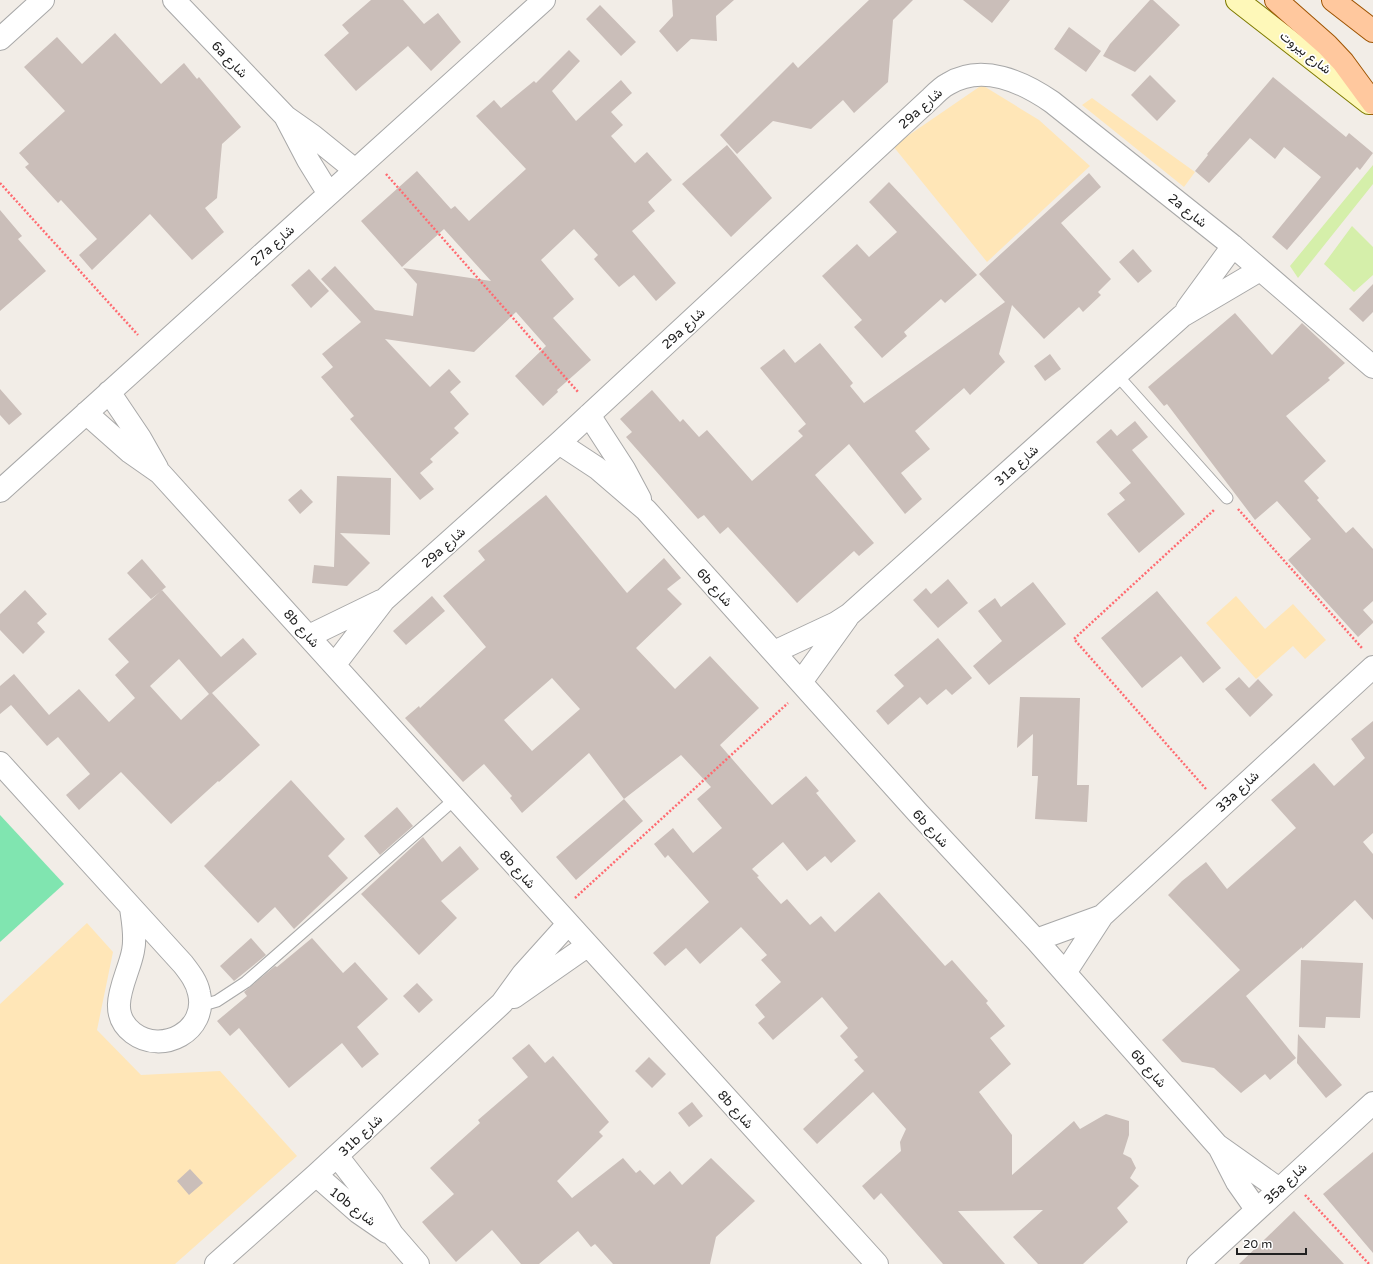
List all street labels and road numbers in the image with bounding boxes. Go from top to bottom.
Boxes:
street label: شارع بيروت [1276,28,1334,79]
street label: 6a شارع [207,38,251,82]
street label: 29a شارع [896,85,946,133]
street label: 2a شارع [1164,190,1210,232]
street label: 27a شارع [248,222,298,270]
street label: 29a شارع [659,305,709,353]
street label: 31a شارع [992,442,1042,490]
street label: 29a شارع [419,524,469,572]
street label: 6b شارع [692,565,736,611]
street label: 8b شارع [279,606,323,652]
street label: 33a شارع [1213,768,1263,816]
street label: 6b شارع [908,806,952,852]
street label: 8b شارع [495,847,539,893]
street label: 6b شارع [1126,1046,1170,1092]
street label: 8b شارع [713,1087,757,1133]
street label: 31b شارع [335,1111,387,1161]
street label: 35a شارع [1261,1160,1311,1208]
street label: 10b شارع [326,1184,379,1231]

